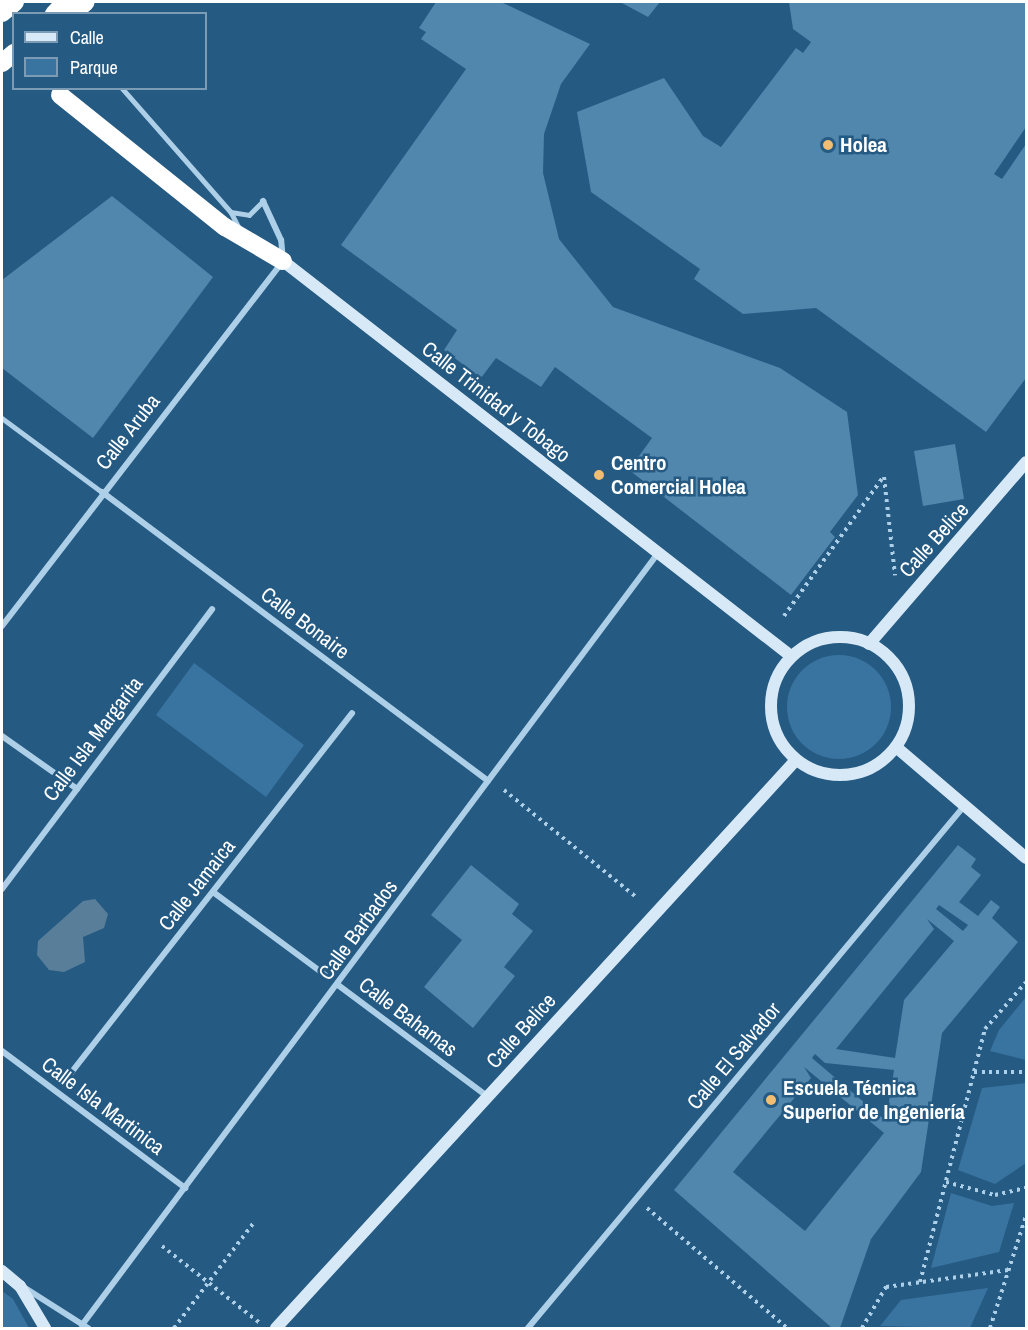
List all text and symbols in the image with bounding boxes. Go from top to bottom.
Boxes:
legend [12,12,207,90]
text: Calle [70,25,104,50]
text: Parque [70,55,118,80]
place label: Holea [840,132,887,158]
marker: Holea [821,138,835,152]
street label: Calle Trinidad y Tobago [416,336,576,468]
street label: Calle Aruba [90,389,166,475]
place label: Centro Comercial Holea [611,450,746,500]
marker: Centro Comercial Holea [592,468,606,482]
street label: Calle Belice [894,497,974,583]
street label: Calle Bonaire [256,582,354,664]
street label: Calle Isla Margarita [38,672,148,806]
street label: Calle Jamaica [153,834,241,936]
street label: Calle Barbados [313,875,403,985]
street label: Calle Bahamas [354,972,462,1062]
street label: Calle Belice [481,988,561,1074]
street label: Calle El Salvador [682,997,786,1115]
street label: Calle Isla Martinica [37,1052,169,1160]
place label: Escuela Técnica Superior de Ingeniería [783,1075,965,1125]
marker: Escuela Técnica Superior de Ingeniería [764,1093,778,1107]

